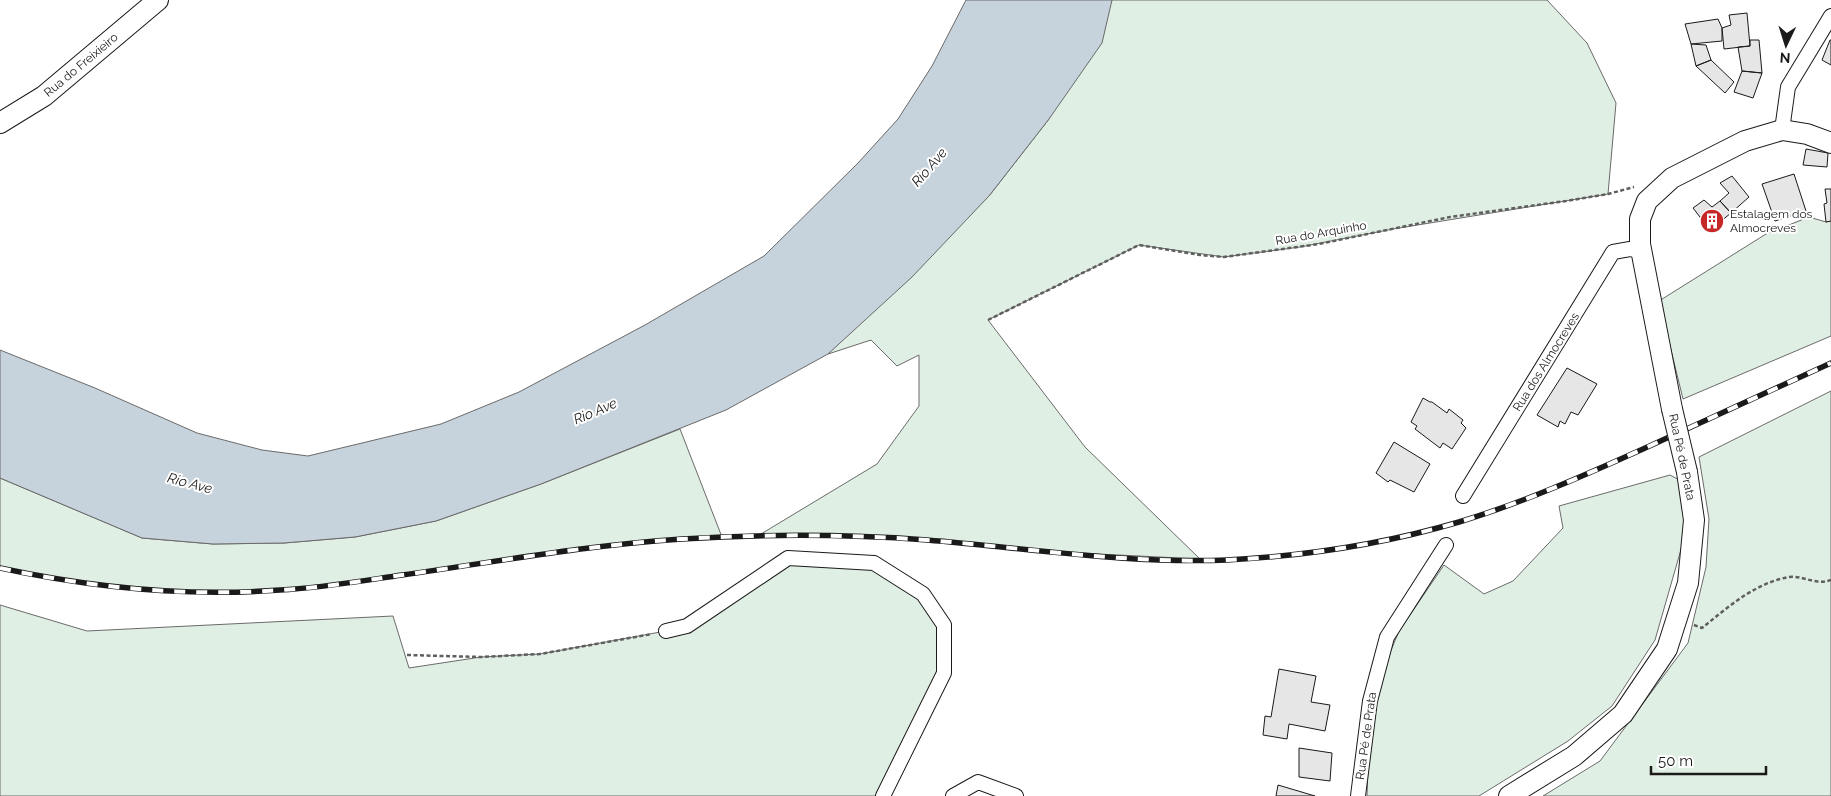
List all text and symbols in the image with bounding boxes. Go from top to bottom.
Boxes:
north arrow [1761,20,1811,70]
street label: Rua do Freixieiro [41,30,121,100]
text: N [1779,50,1791,66]
water label: Rio Ave [908,144,950,190]
place label: Estalagem dos Almocreves [1730,207,1813,235]
building icon: Estalagem dos Almocreves [1699,208,1725,234]
street label: Rua do Arquinho [1274,218,1368,248]
street label: Rua dos Almocreves [1510,310,1582,414]
water label: Rio Ave [571,394,620,427]
street label: Rua Pé de Prata [1666,412,1698,502]
water label: Rio Ave [166,469,215,497]
street label: Rua Pé de Prata [1353,691,1379,781]
scale bar [1651,744,1766,776]
text: 50 m [1658,752,1693,770]

